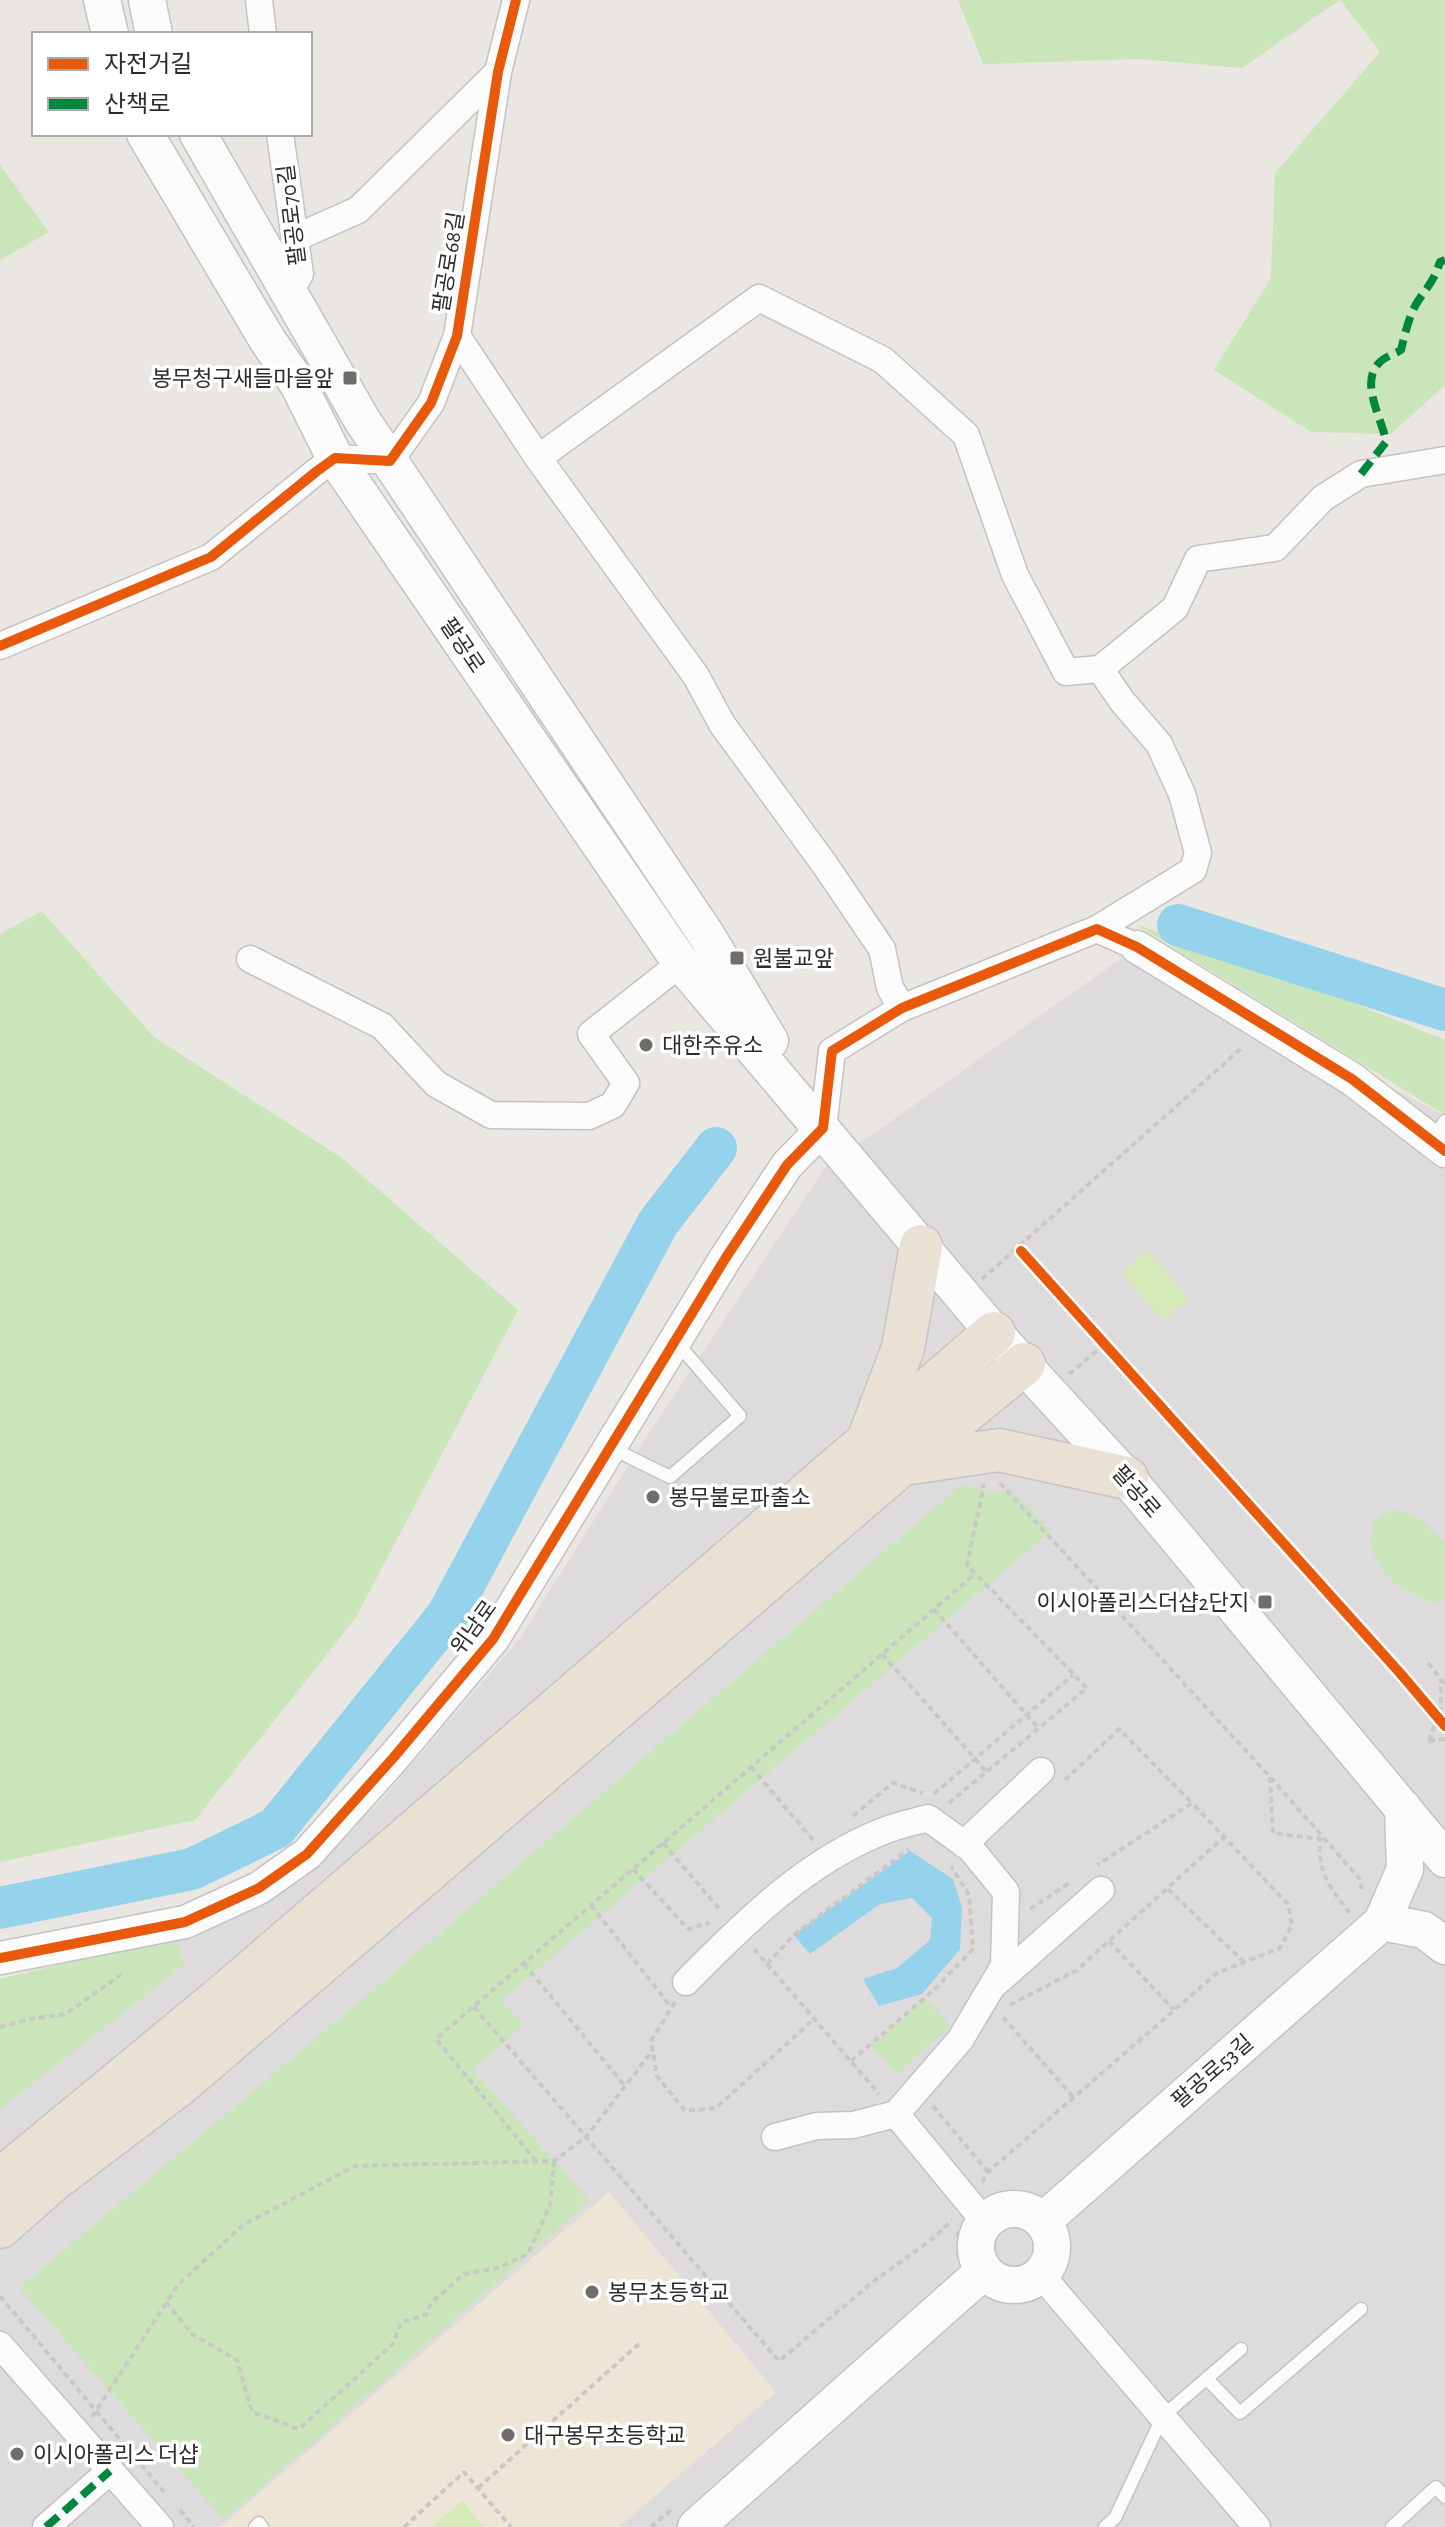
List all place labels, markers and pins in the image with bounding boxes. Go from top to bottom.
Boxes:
place label: 봉무청구새들마을앞 [152,367,334,390]
marker: 봉무청구새들마을앞 [341,369,359,387]
place label: 원불교앞 [753,947,834,970]
marker: 원불교앞 [728,949,746,967]
place label: 대한주유소 [662,1034,763,1057]
marker: 대한주유소 [637,1036,655,1054]
place label: 봉무불로파출소 [669,1486,811,1509]
marker: 봉무불로파출소 [644,1488,662,1506]
place label: 이시아폴리스더샵2단지 [1037,1591,1249,1614]
marker: 이시아폴리스더샵2단지 [1256,1593,1274,1611]
place label: 봉무초등학교 [608,2281,729,2304]
marker: 봉무초등학교 [583,2283,601,2301]
place label: 대구봉무초등학교 [524,2424,686,2447]
marker: 대구봉무초등학교 [499,2426,517,2444]
place label: 이시아폴리스 더샵 [33,2443,199,2466]
marker: 이시아폴리스 더샵 [8,2445,26,2463]

